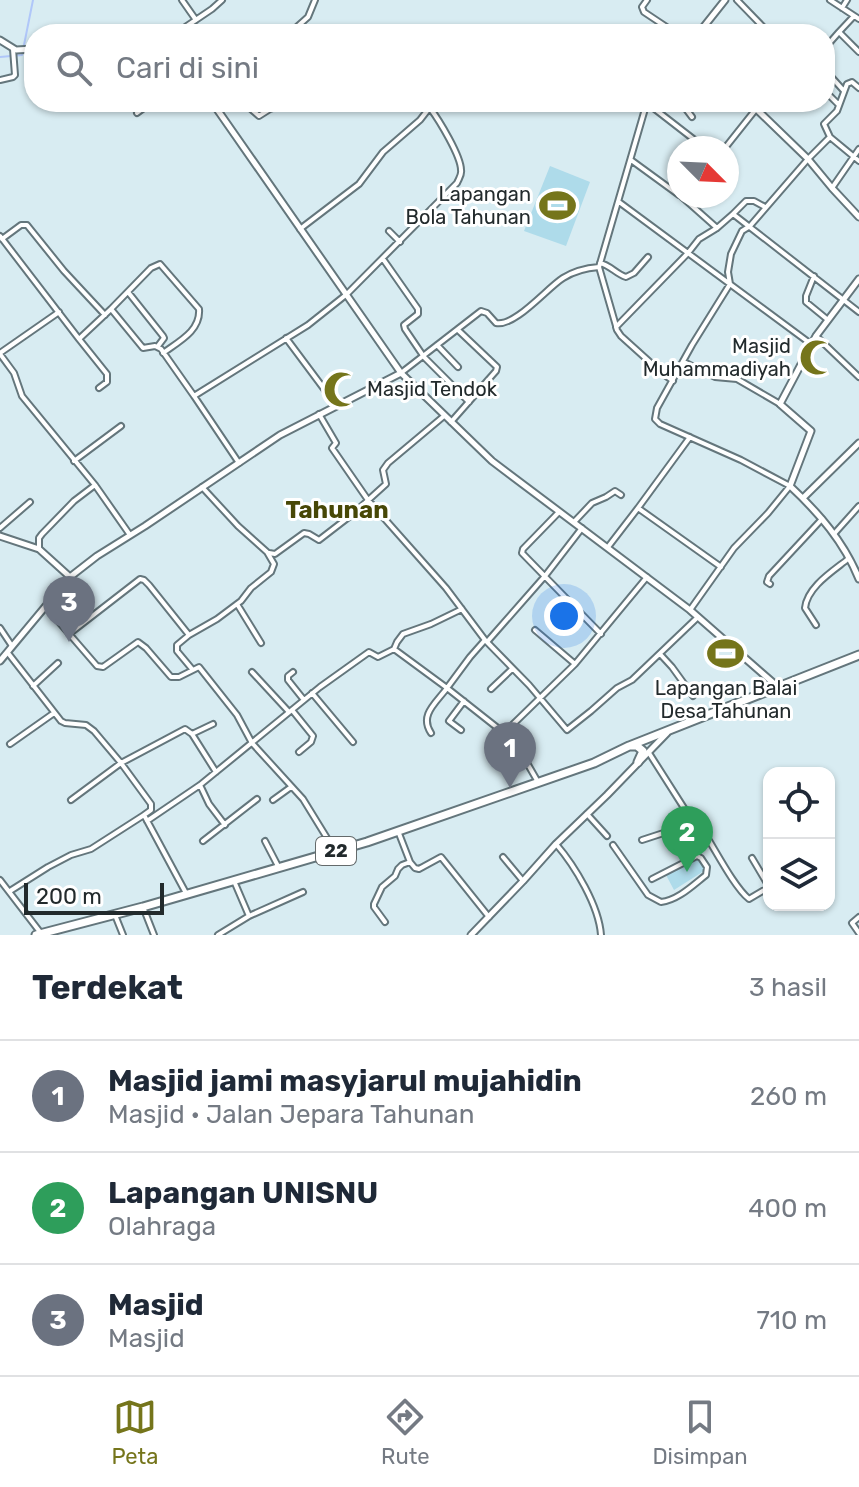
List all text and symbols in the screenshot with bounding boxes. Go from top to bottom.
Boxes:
search box [24,24,835,112]
icon: search [52,46,96,90]
text: Cari di sini [116,50,259,86]
north arrow [667,136,739,208]
place label: Lapangan Bola Tahunan [406,182,531,229]
sports icon: Lapangan Bola Tahunan [538,187,576,225]
place label: Masjid Muhammadiyah [643,334,791,381]
mosque icon: Masjid Muhammadiyah [798,338,836,376]
mosque icon: Masjid Tendok [322,370,360,408]
place label: Masjid Tendok [367,377,498,401]
district label: Tahunan [285,496,389,524]
pin: 3 [43,576,95,642]
your location [544,596,584,636]
sports icon: Lapangan Balai Desa Tahunan [707,634,745,672]
place label: Lapangan Balai Desa Tahunan [655,676,797,723]
pin: 1 [484,722,536,788]
map controls [763,767,835,911]
button: locate [763,767,835,839]
pin: 2 [661,806,713,872]
road number: 22 [316,837,356,865]
button: layers [763,839,835,911]
scale bar [24,879,164,915]
text: 200 m [36,883,102,910]
text: Terdekat [32,967,183,1008]
text: 3 hasil [749,972,827,1003]
text: Masjid jami masyjarul mujahidin [108,1063,582,1099]
text: 1 [52,1081,64,1112]
text: 260 m [750,1081,827,1112]
text: Masjid · Jalan Jepara Tahunan [108,1099,474,1130]
text: Lapangan UNISNU [108,1175,378,1211]
text: 2 [50,1193,66,1224]
text: 400 m [748,1193,827,1224]
text: Olahraga [108,1211,216,1242]
text: Masjid [108,1287,204,1323]
text: 3 [49,1305,67,1336]
text: 710 m [757,1305,827,1336]
text: Masjid [108,1323,185,1354]
tab: Peta [111,1395,158,1470]
tab: Rute [381,1395,430,1470]
tab: Disimpan [652,1395,748,1470]

